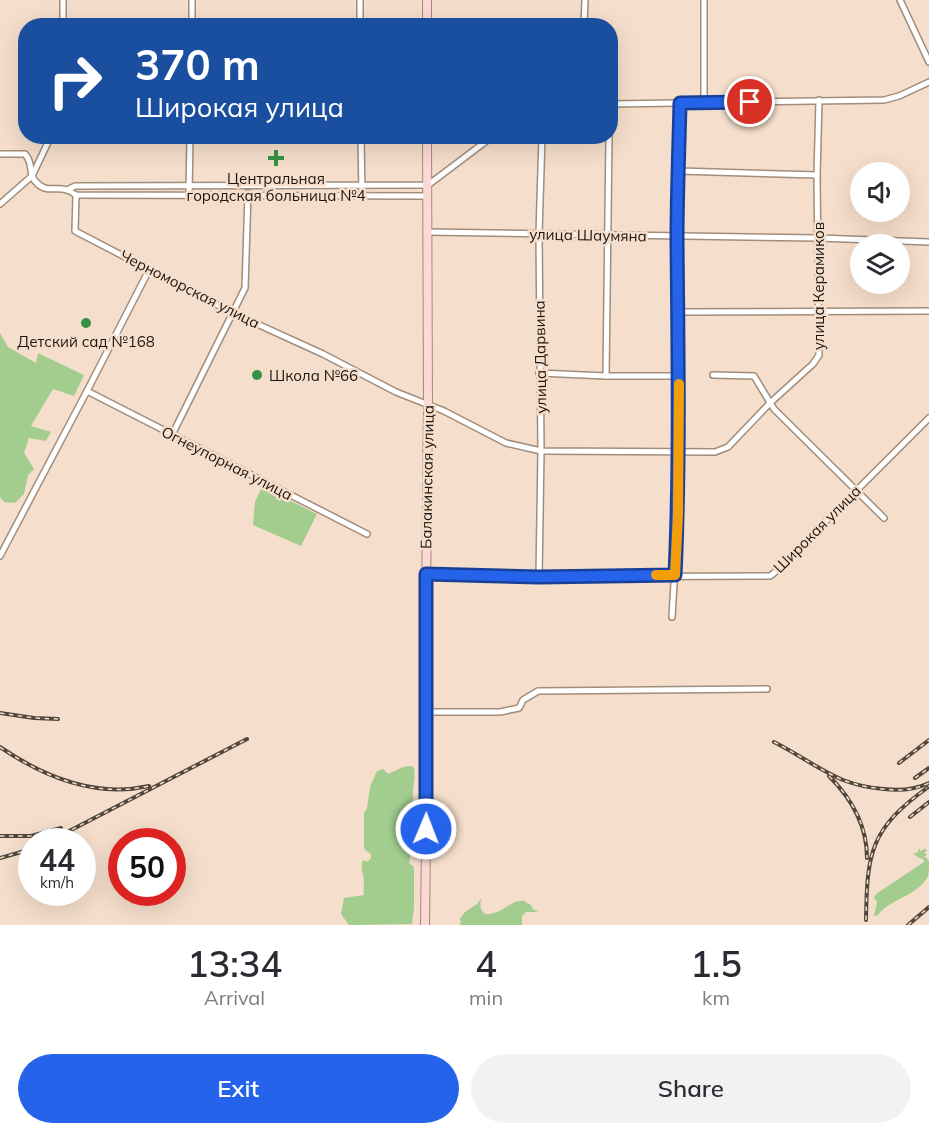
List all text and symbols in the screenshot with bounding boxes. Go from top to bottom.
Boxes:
text: 370 m [135,38,260,91]
icon: right [36,42,114,120]
pin [724,76,775,127]
icon: arrive [733,85,766,118]
text: Широкая улица [135,90,344,124]
marker: Центральная городская больница №4 [267,149,285,167]
map controls [850,162,910,294]
button: sound [850,162,910,222]
place label: Центральная городская больница №4 [186,169,366,205]
street label: улица Керамиков [809,222,828,350]
street label: улица Шаумяна [529,224,647,246]
button: layers [850,234,910,294]
street label: Черноморская улица [117,246,263,332]
street label: улица Дарвина [530,300,550,414]
marker: Детский сад №168 [79,316,93,330]
place label: Детский сад №168 [17,332,155,351]
place label: Школа №66 [269,366,358,385]
marker: Школа №66 [250,368,264,382]
street label: Балакинская улица [416,405,438,549]
street label: Огнеупорная улица [158,422,296,504]
street label: Широкая улица [769,481,865,577]
position arrow [394,797,458,861]
speed limit sign: 50 [108,828,186,906]
text: 44 [39,841,75,879]
text: km/h [40,873,74,892]
text: 13:34 [187,941,282,986]
text: 4 [475,941,497,986]
text: 1.5 [690,941,742,986]
text: Arrival [204,985,265,1010]
text: min [469,985,503,1010]
text: km [702,985,730,1010]
button: Exit [18,1054,459,1123]
button: Share [471,1054,911,1123]

